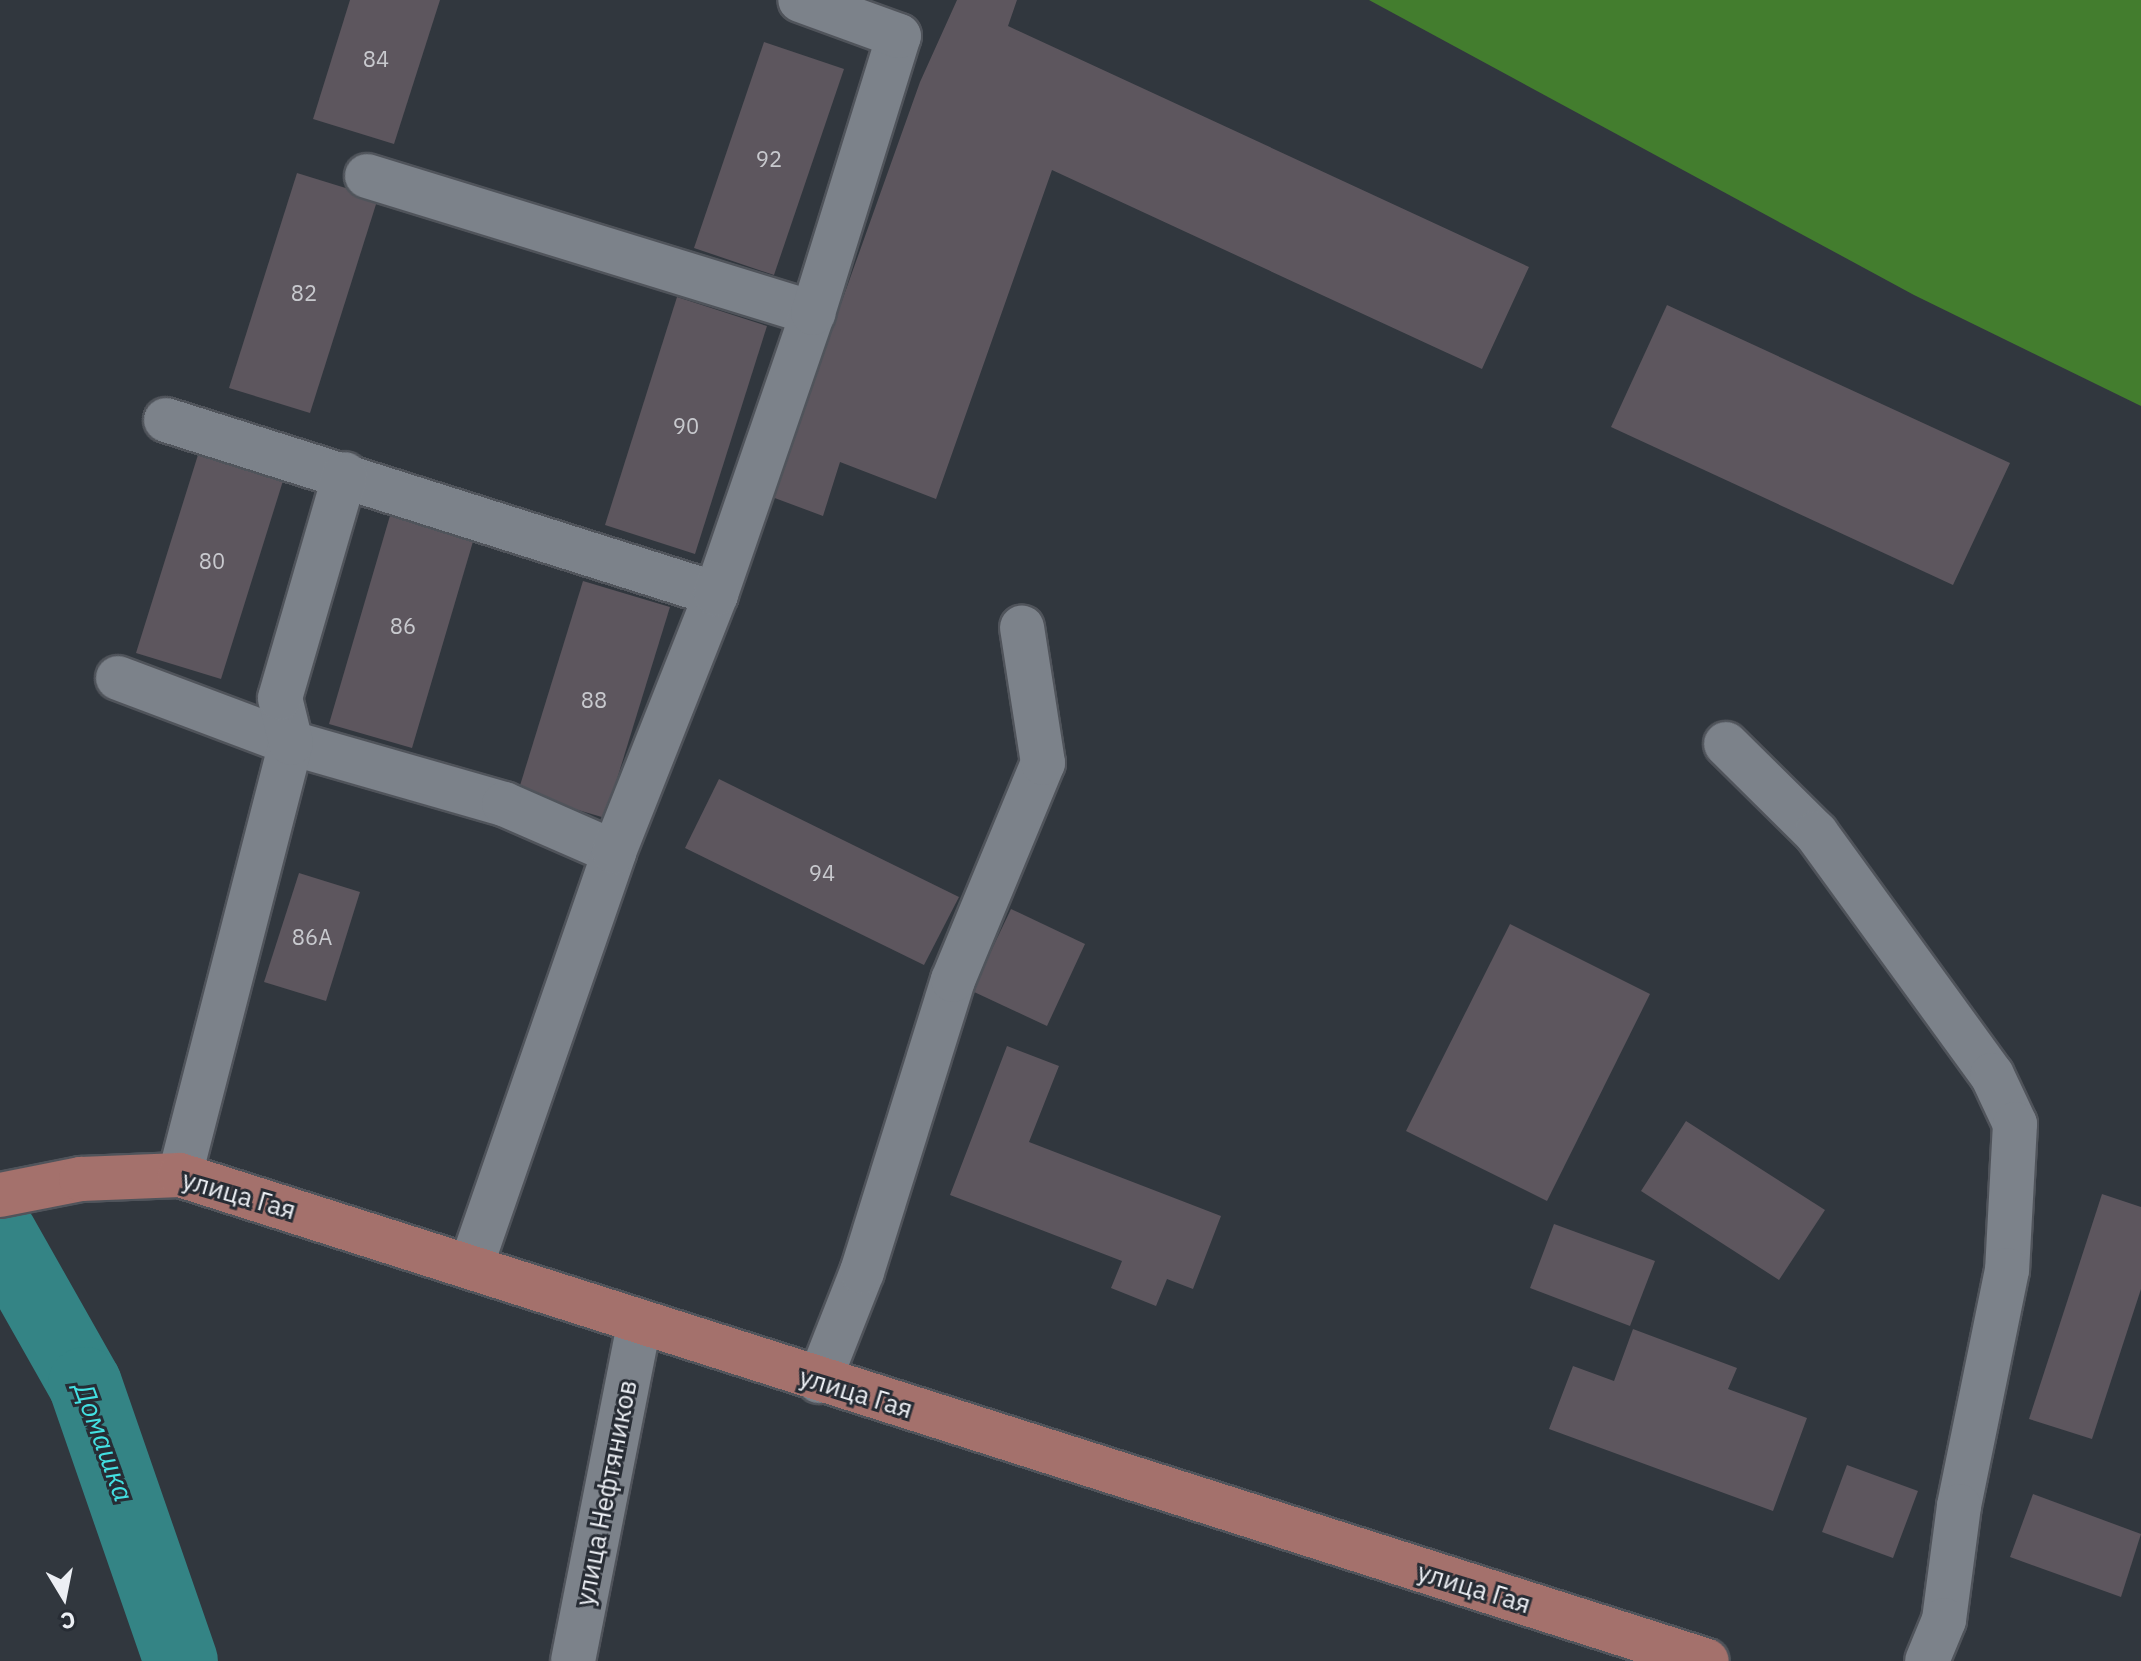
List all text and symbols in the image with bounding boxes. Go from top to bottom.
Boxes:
house number: 84 [363,46,389,72]
house number: 92 [756,146,782,172]
house number: 82 [291,280,317,306]
house number: 90 [673,413,699,439]
house number: 80 [199,548,225,574]
house number: 86 [390,613,416,639]
house number: 88 [581,687,607,713]
house number: 94 [809,860,835,886]
house number: 86А [292,924,332,950]
street label: улица Гая [179,1164,299,1226]
street label: улица Гая [796,1361,916,1425]
street label: улица Нефтяников [569,1377,643,1609]
water label: Домашка [67,1378,141,1506]
street label: улица Гая [1414,1556,1534,1620]
north arrow [24,1557,104,1637]
text: С [59,1606,78,1637]

